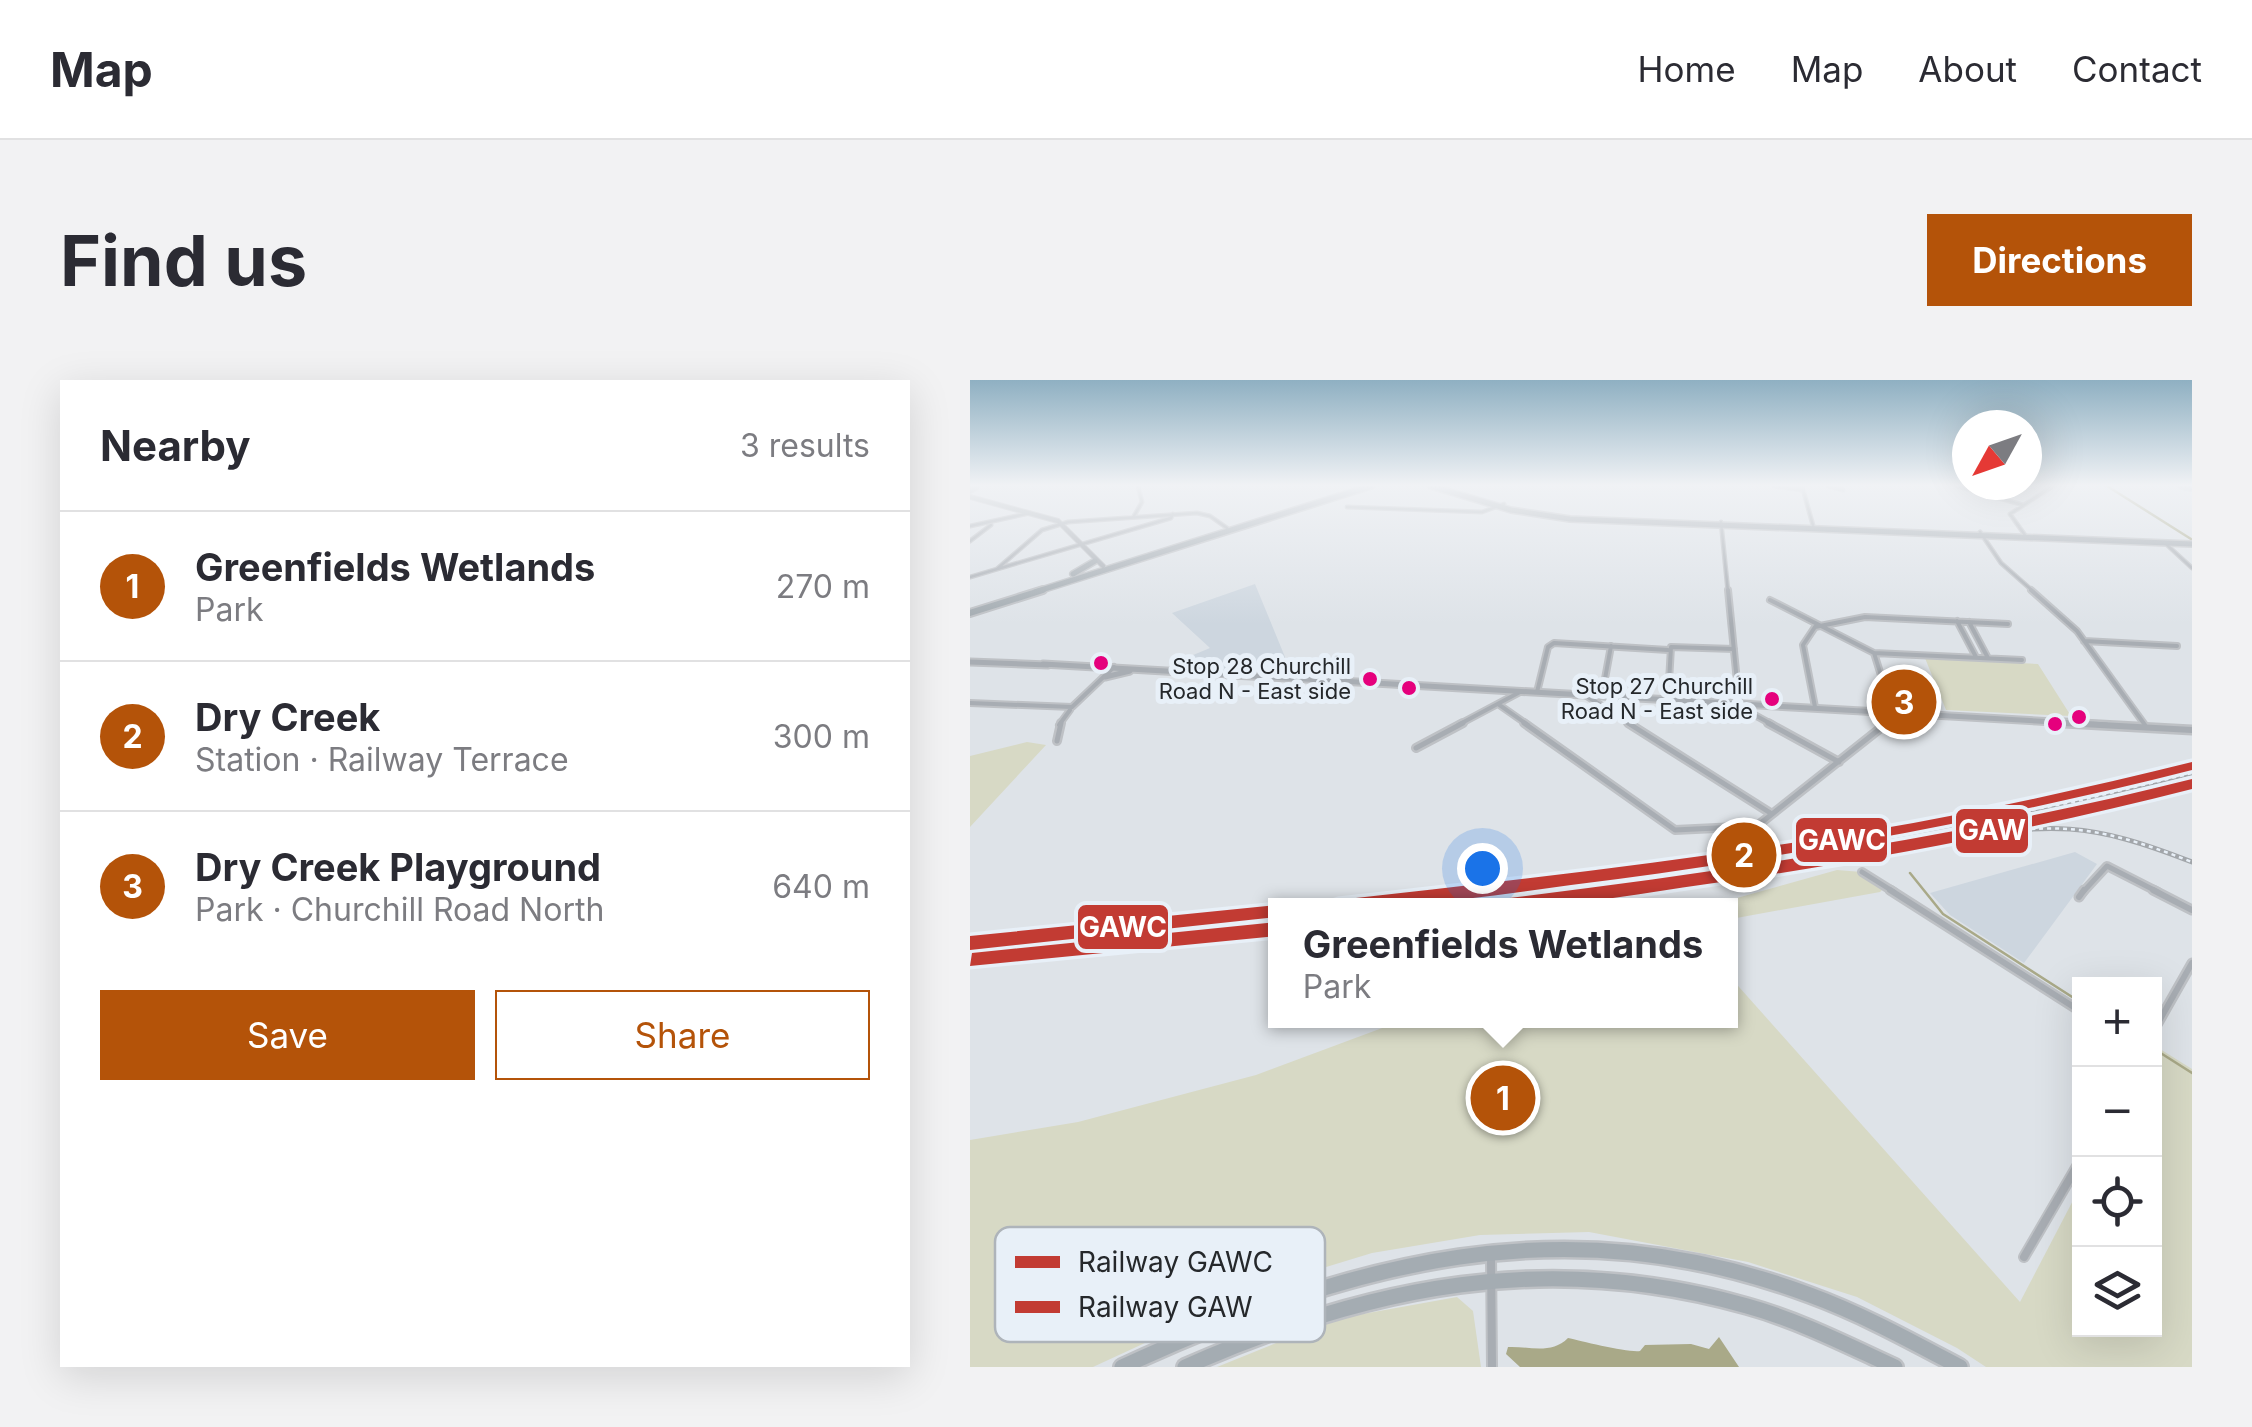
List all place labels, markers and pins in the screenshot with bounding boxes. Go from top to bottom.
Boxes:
unlabelled marker [1091,653,1111,673]
place label: Stop 28 Churchill Road N - East side [1159,653,1351,704]
pin: 3 [1872,664,1936,740]
marker: Stop 28 Churchill Road N - East side [1360,669,1380,689]
place label: Stop 27 Churchill Road N - East side [1561,673,1753,724]
unlabelled marker [1399,678,1419,698]
marker: Stop 27 Churchill Road N - East side [1762,689,1782,709]
unlabelled marker [2069,707,2089,727]
unlabelled marker [2045,714,2065,734]
pin: 2 [1712,818,1776,892]
pin: 1 [1470,1060,1536,1136]

